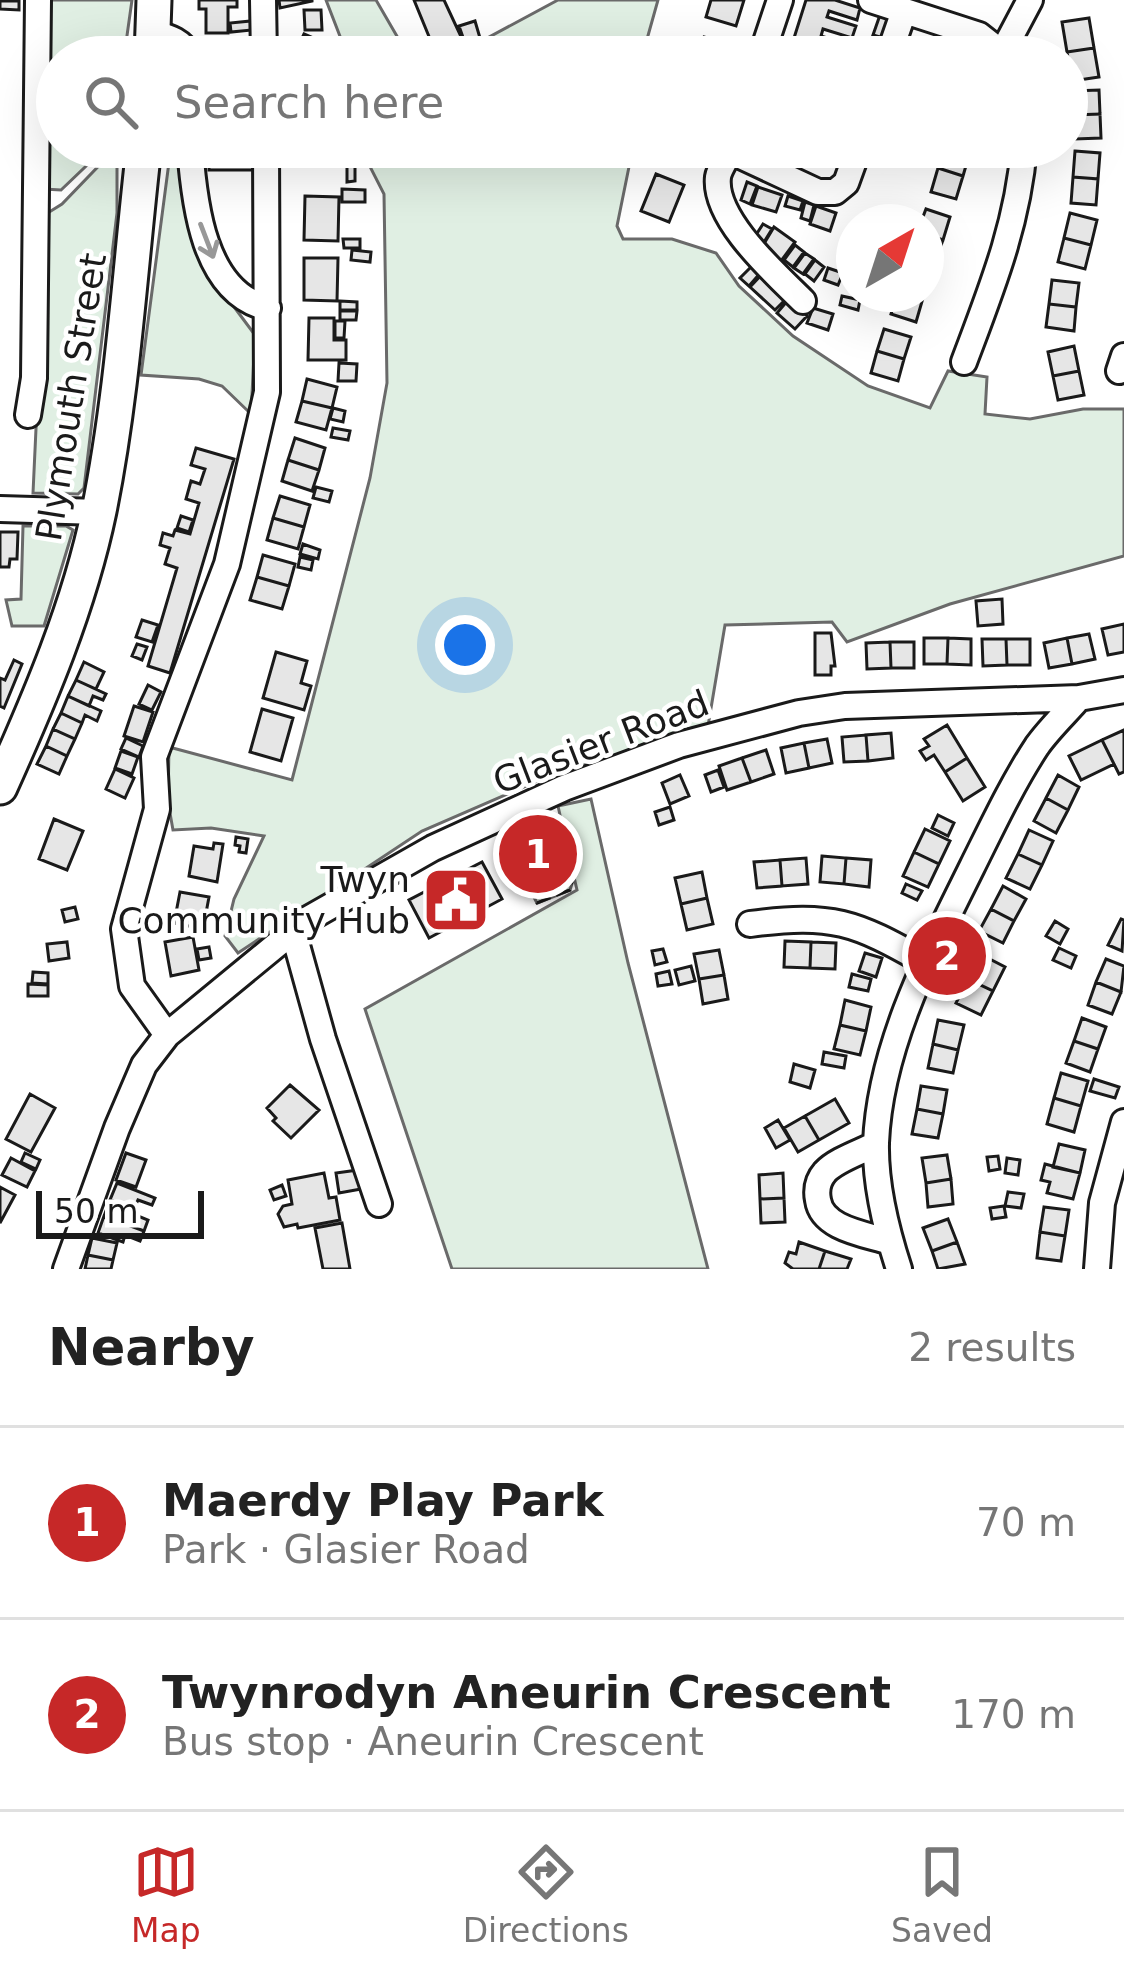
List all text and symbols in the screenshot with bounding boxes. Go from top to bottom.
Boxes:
search box [36,36,1088,168]
icon: search [78,69,144,135]
text: Search here [174,76,444,129]
north arrow [836,204,944,312]
one-way arrow [198,221,220,258]
street label: Plymouth Street [28,250,114,544]
your location [435,615,495,675]
street label: Glasier Road [487,682,715,802]
pin: 1 [499,809,577,899]
place label: Twyn Community Hub [117,859,410,941]
public building icon: Twyn Community Hub [421,865,491,935]
pin: 2 [908,911,986,1001]
scale bar [36,1185,204,1238]
text: 50 m [54,1192,139,1231]
text: Nearby [48,1318,255,1377]
text: 2 results [908,1325,1076,1370]
text: Maerdy Play Park [162,1474,604,1527]
text: 1 [73,1500,101,1545]
text: 70 m [976,1500,1076,1545]
text: Park · Glasier Road [162,1527,530,1572]
text: Twynrodyn Aneurin Crescent [162,1666,891,1719]
text: 2 [73,1692,101,1737]
text: 170 m [951,1692,1076,1737]
text: Bus stop · Aneurin Crescent [162,1719,704,1764]
tab: Map [131,1839,201,1950]
tab: Directions [463,1839,629,1950]
tab: Saved [891,1839,993,1950]

